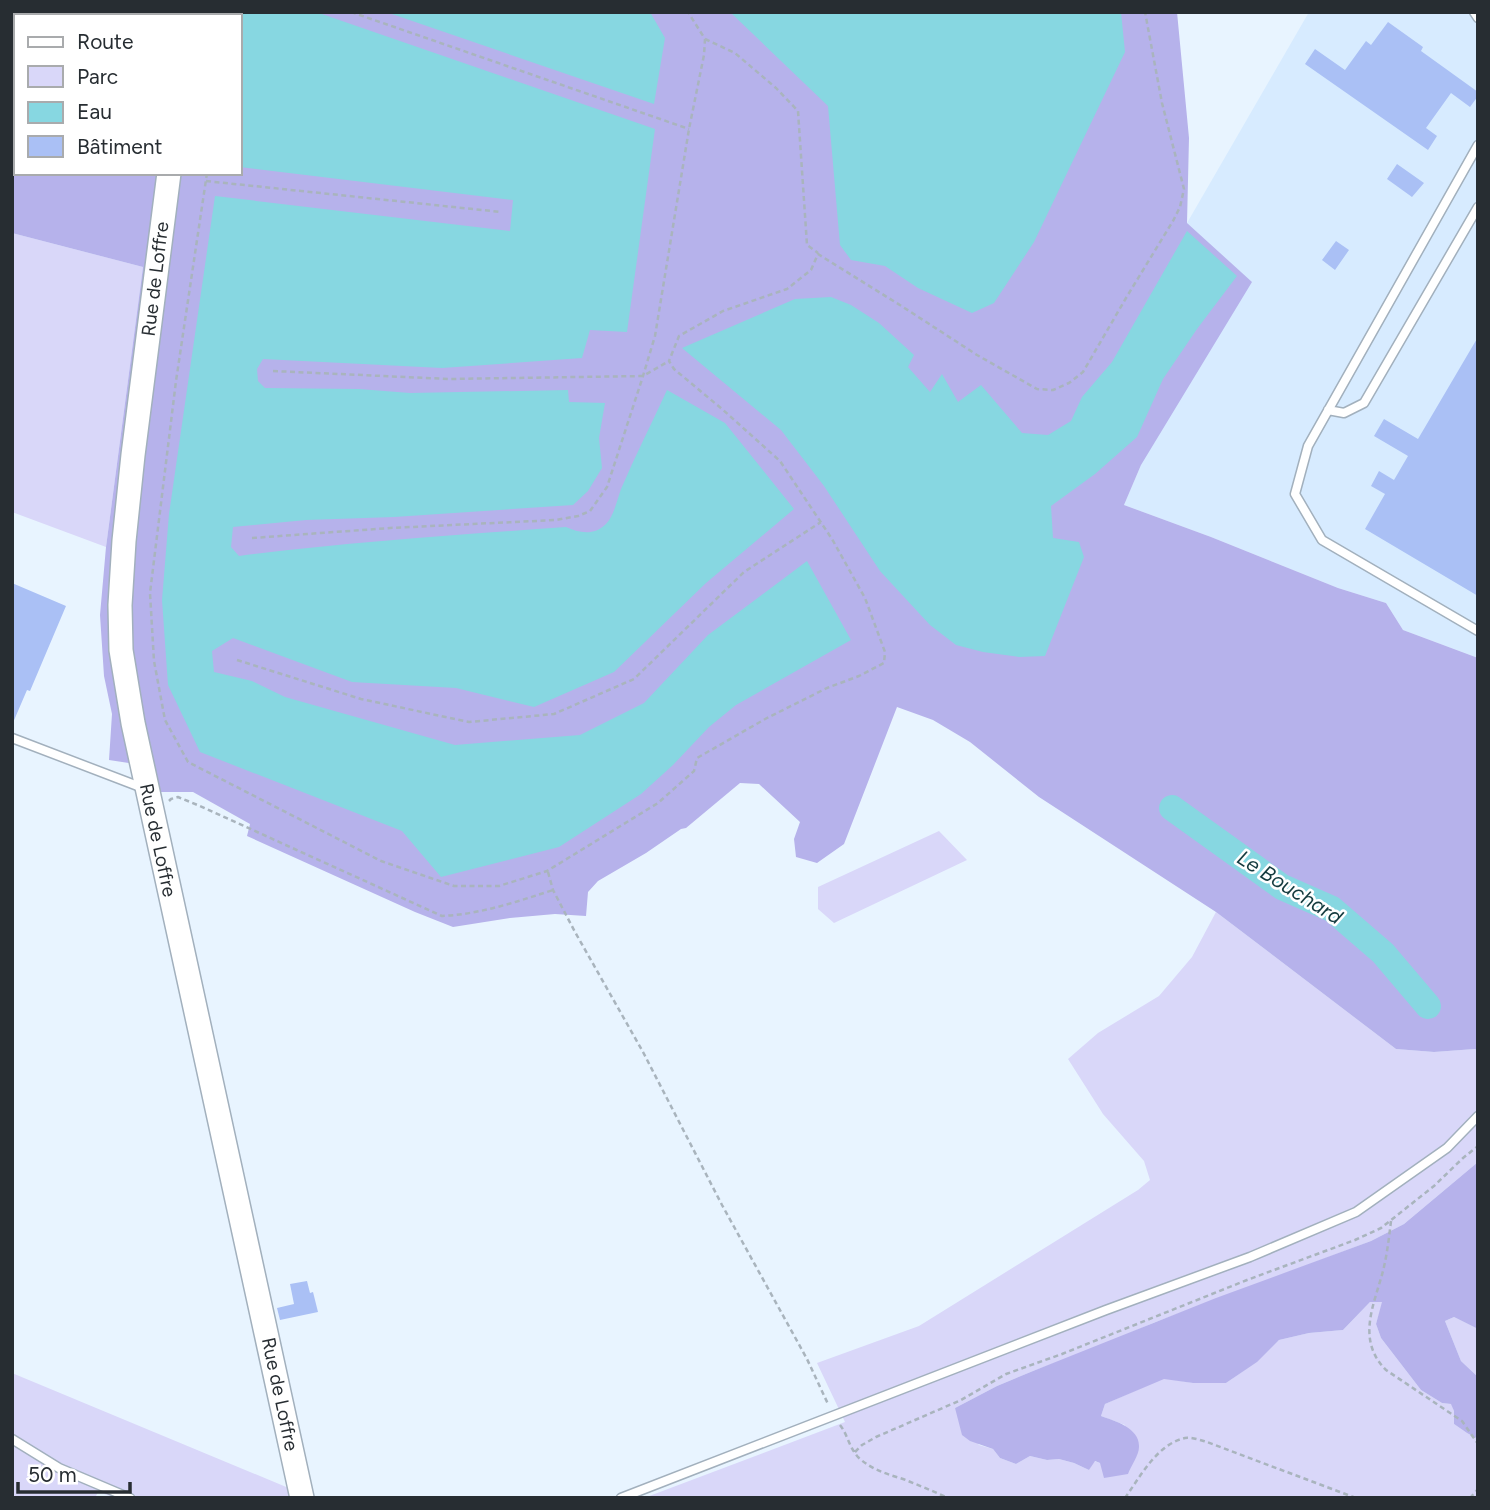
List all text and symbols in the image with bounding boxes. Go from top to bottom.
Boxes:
legend [14,14,242,175]
text: Route [77,29,133,54]
text: Parc [77,64,118,89]
text: Eau [77,99,112,124]
text: Bâtiment [77,134,162,159]
street label: Rue de Loffre [137,220,173,338]
street label: Rue de Loffre [135,781,181,899]
water label: Le Bouchard [1233,845,1348,930]
street label: Rue de Loffre [257,1335,303,1453]
scale bar [18,1450,130,1494]
text: 50 m [28,1462,77,1487]

